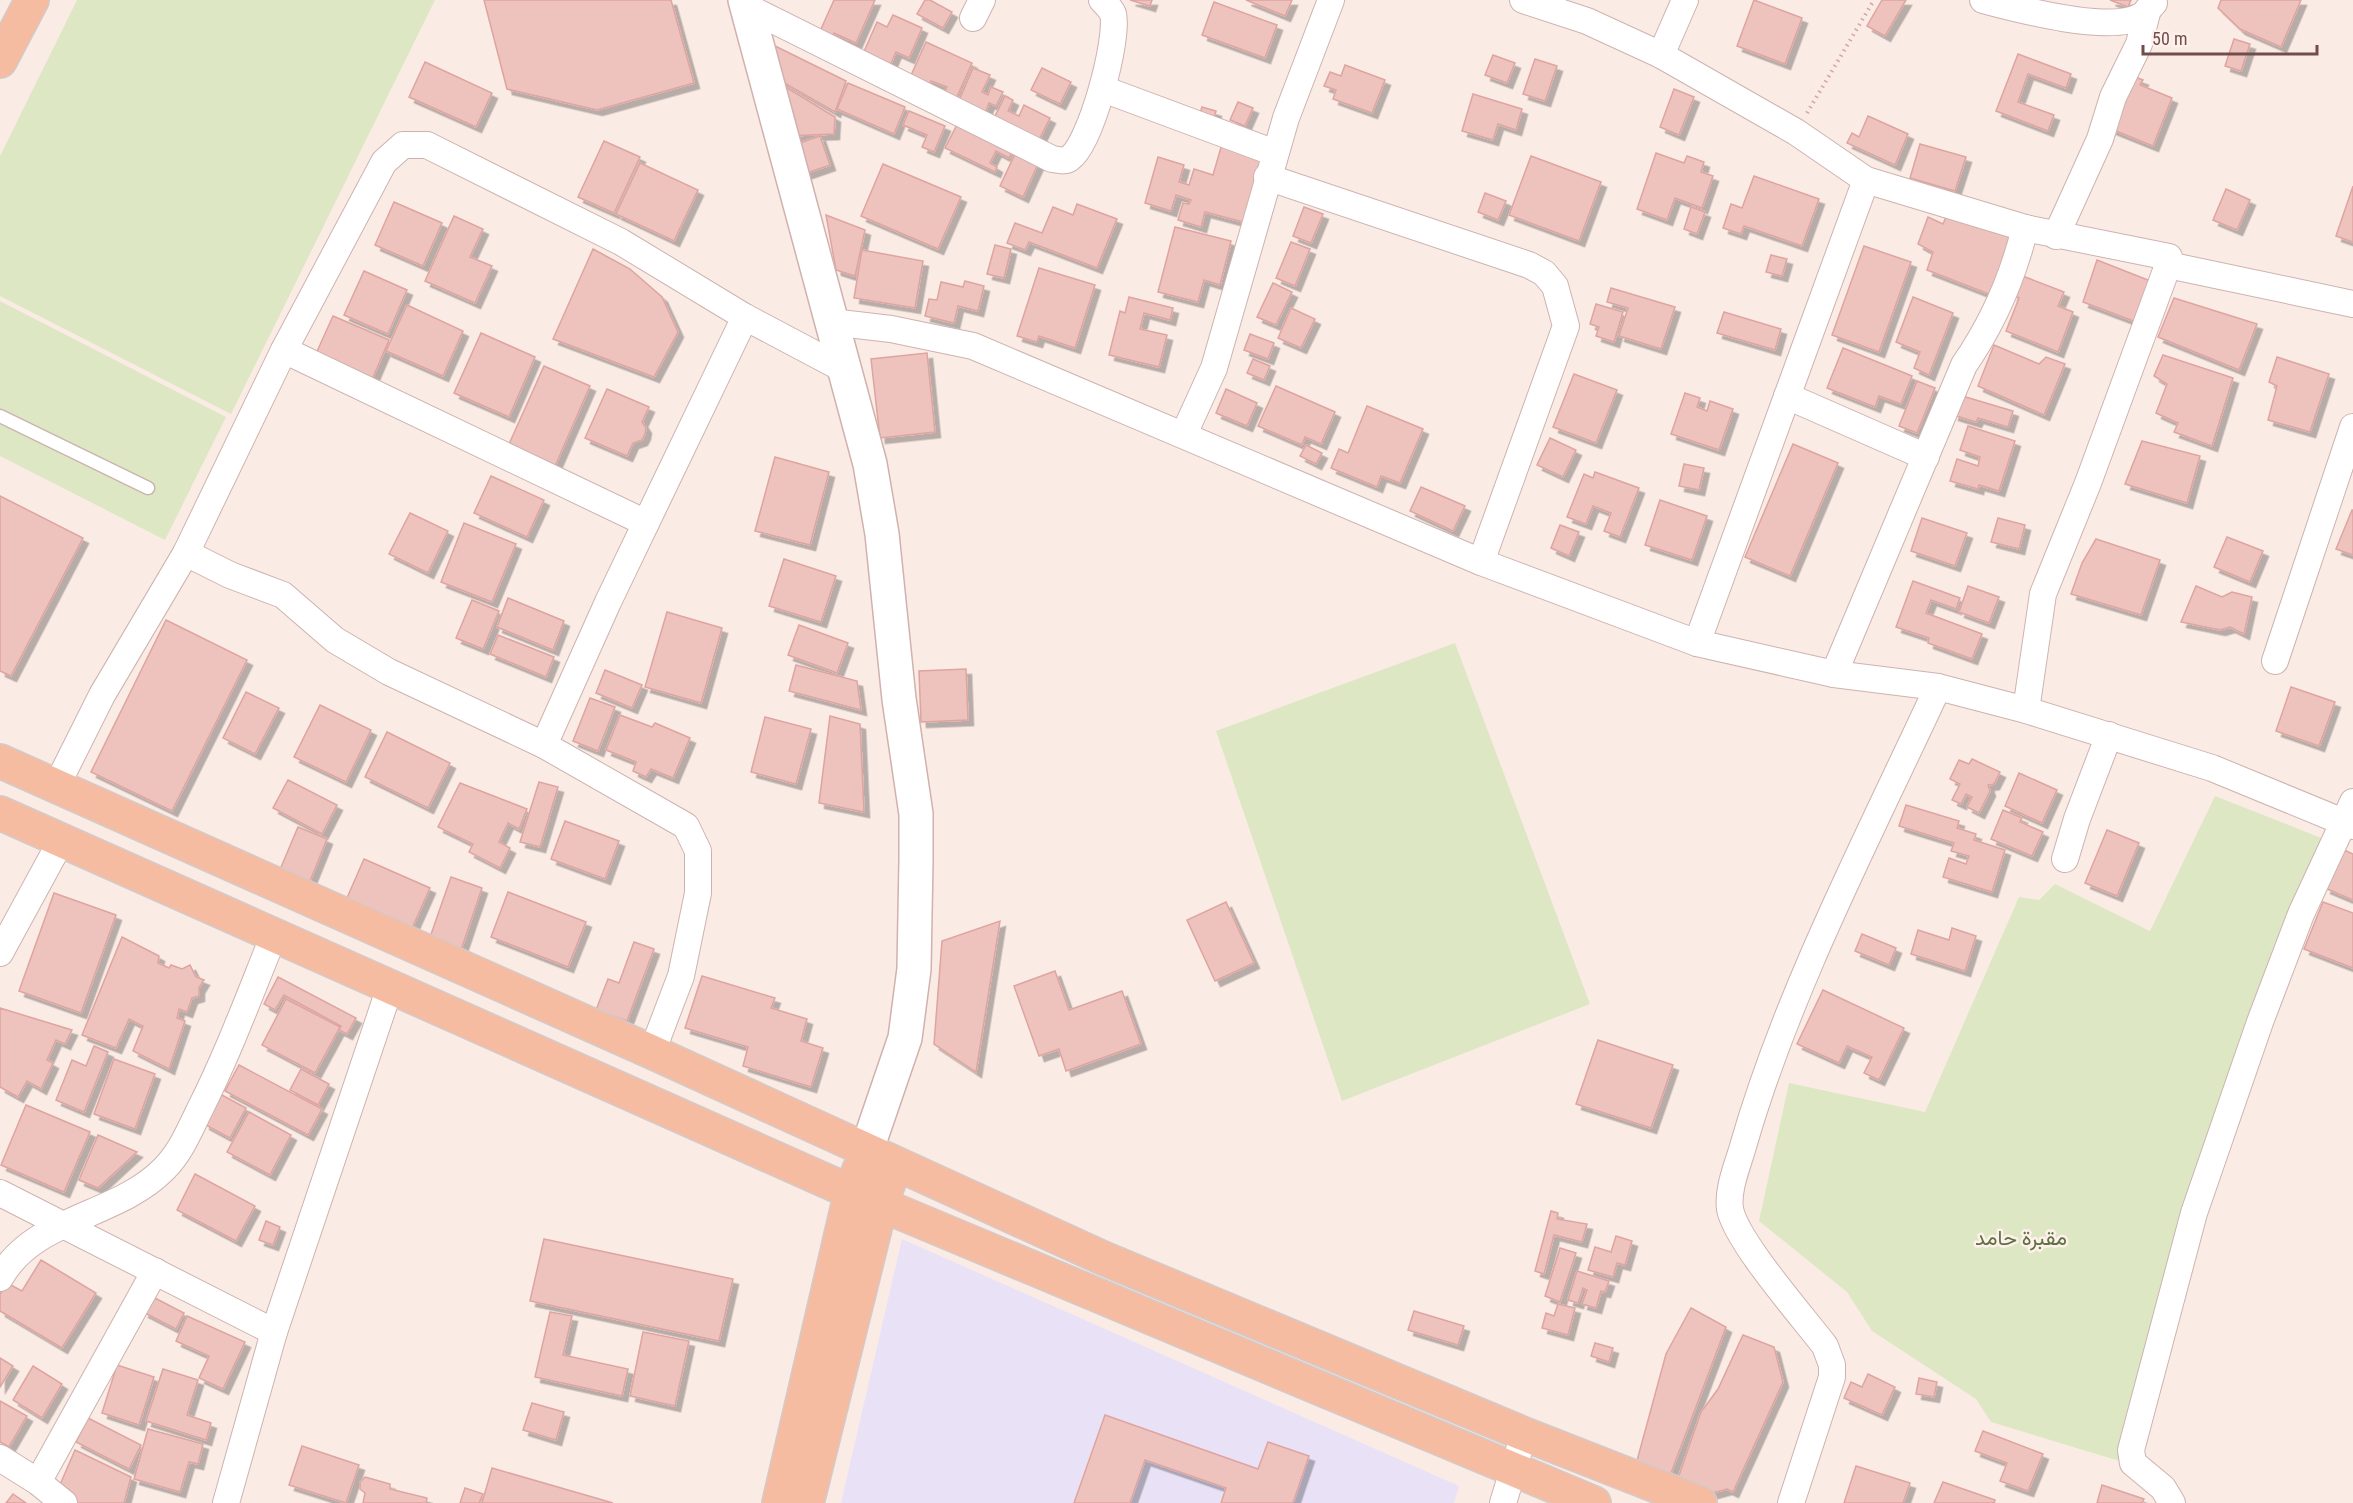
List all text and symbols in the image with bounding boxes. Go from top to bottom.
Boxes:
scale bar [2143,18,2317,56]
text: 50 m [2152,28,2187,49]
park label: مقبرة حامد [1975,1226,2067,1251]

